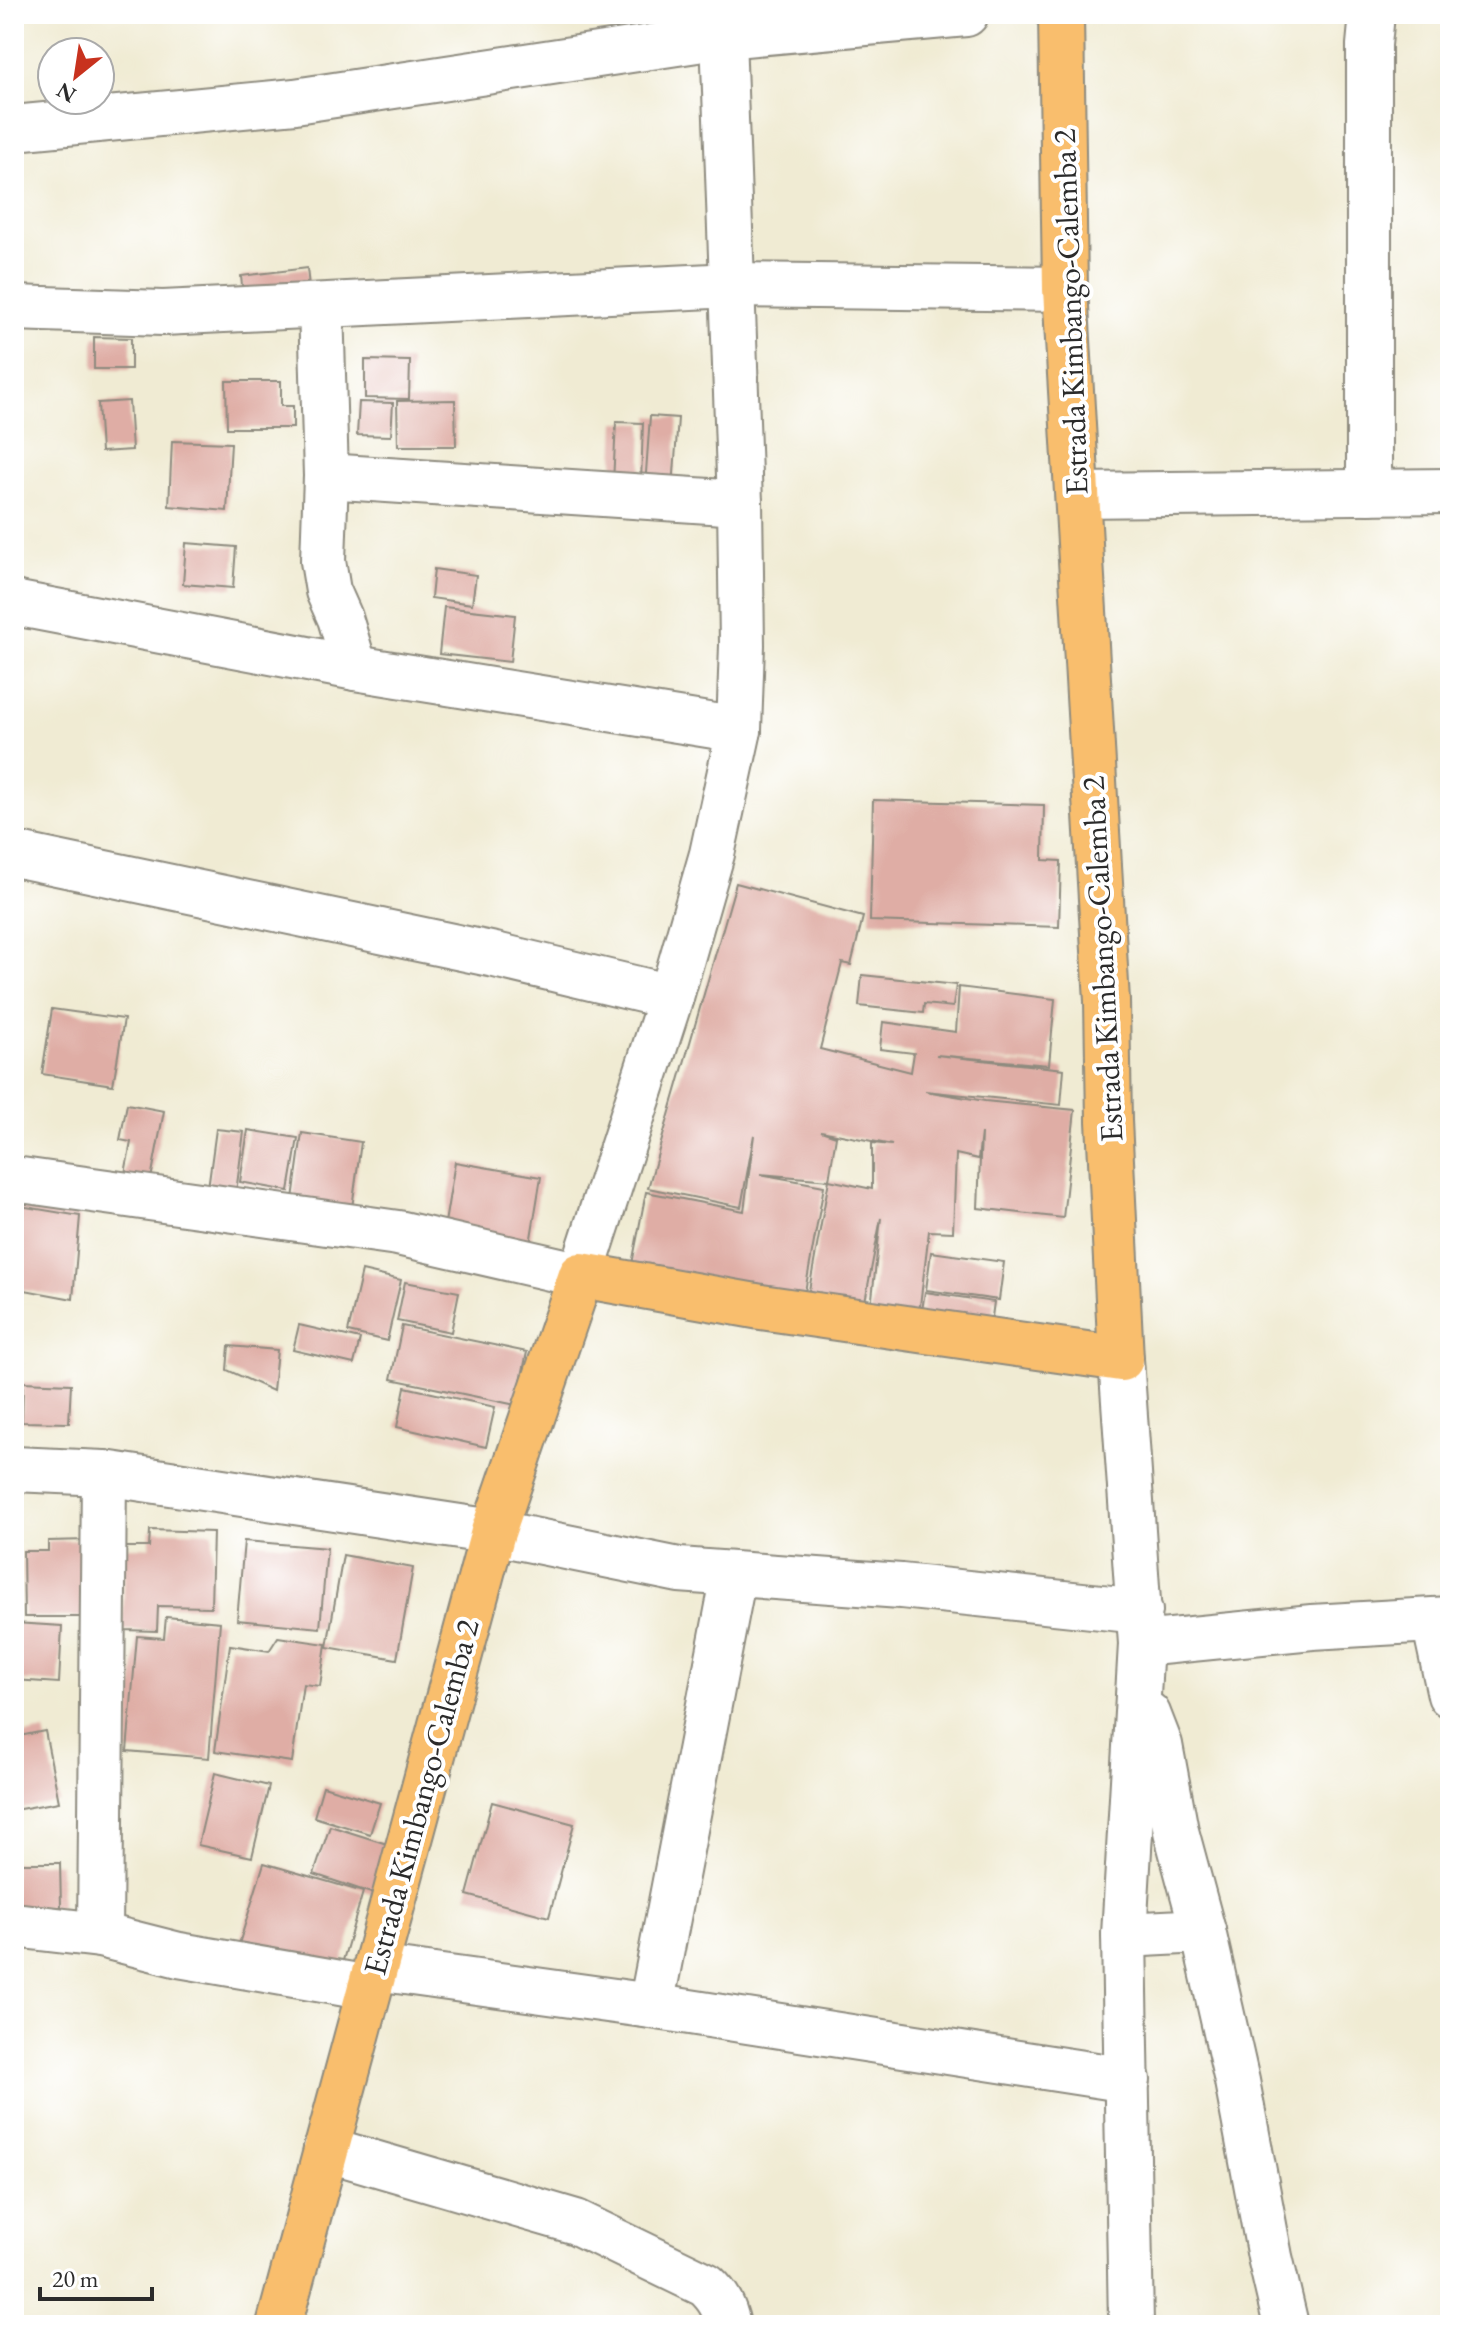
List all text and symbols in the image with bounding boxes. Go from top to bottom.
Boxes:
north arrow [36,36,116,116]
text: N [51,76,81,110]
street label: Estrada Kimbango-Calemba 2 [1043,127,1097,496]
street label: Estrada Kimbango-Calemba 2 [1071,774,1133,1143]
street label: Estrada Kimbango-Calemba 2 [353,1614,489,1980]
scale bar [40,2251,152,2301]
text: 20 m [52,2263,99,2294]

